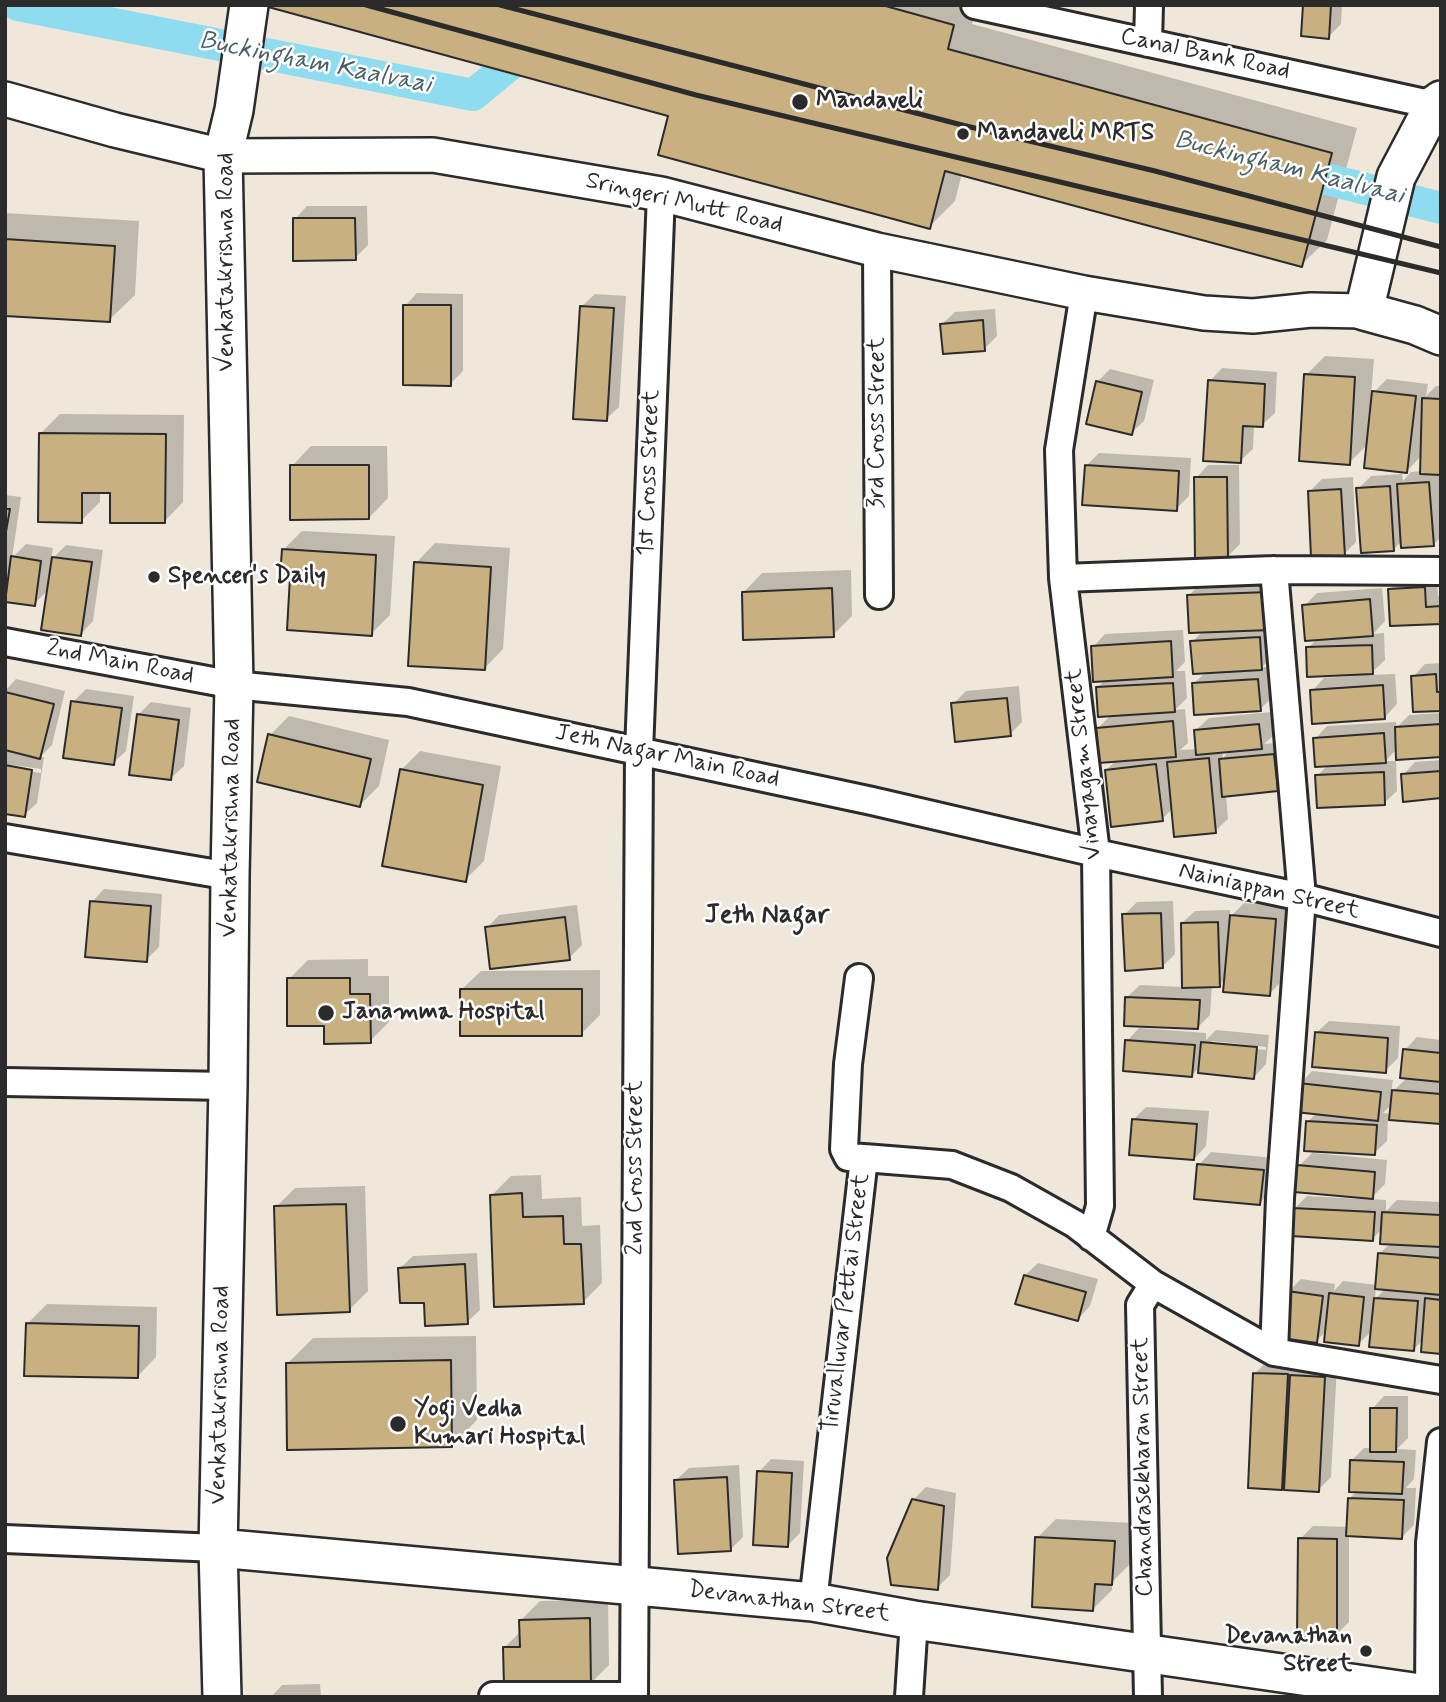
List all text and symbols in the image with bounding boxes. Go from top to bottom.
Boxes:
street label: Canal Bank Road [1118,23,1292,87]
water label: Buckingham Kaalvaai [196,26,434,102]
place label: Mandaveli [816,88,923,116]
marker: Mandaveli [790,92,810,112]
place label: Mandaveli MRTS [977,120,1154,148]
water label: Buckingham Kaalvaai [1171,125,1407,213]
marker: Mandaveli MRTS [955,126,971,142]
street label: Venkatakrishna Road [213,152,241,372]
street label: Sringeri Mutt Road [583,167,785,241]
street label: 3rd Cross Street [864,337,892,509]
street label: 1st Cross Street [633,389,667,557]
place label: Spencer's Daily [168,563,326,591]
marker: Spencer's Daily [146,569,162,585]
street label: 2nd Main Road [44,635,196,691]
street label: Vinayagam Street [1061,667,1109,861]
street label: Venkatakrishna Road [216,718,248,938]
street label: Jeth Nagar Main Road [552,719,782,795]
street label: Nainiappan Street [1176,857,1362,927]
district label: Jeth Nagar [705,901,829,933]
place label: Janamma Hospital [342,999,544,1027]
marker: Janamma Hospital [316,1003,336,1023]
street label: 2nd Cross Street [622,1080,650,1256]
street label: Tiruvalluvar Pettai Street [817,1172,877,1434]
street label: Venkatakrishna Road [205,1285,237,1505]
street label: Chandrasekharan Street [1127,1337,1161,1597]
place label: Yogi Vedha Kumari Hospital [414,1396,585,1452]
marker: Yogi Vedha Kumari Hospital [388,1414,408,1434]
street label: Devanathan Street [687,1576,891,1630]
place label: Devanathan Street [1224,1623,1352,1679]
marker: Devanathan Street [1358,1643,1374,1659]

